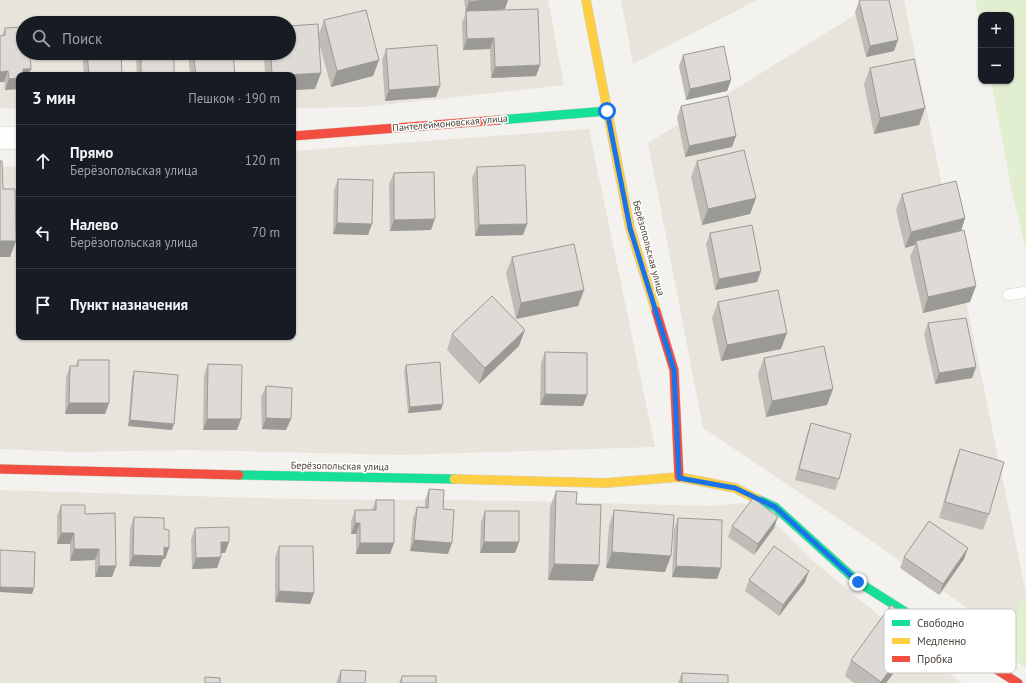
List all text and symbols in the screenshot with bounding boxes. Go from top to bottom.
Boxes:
map controls [978,12,1014,84]
button: + [978,12,1014,48]
search box [16,16,296,60]
icon: search [30,27,52,49]
text: Поиск [62,29,102,48]
button: − [978,48,1014,84]
text: 3 мин [32,87,76,109]
text: Пешком · 190 m [188,90,280,107]
route start [598,102,616,120]
street label: Пантелеймоновская улица [392,111,508,135]
text: Прямо [70,143,113,162]
icon: ahead [32,150,54,172]
text: 120 m [245,152,280,169]
text: Берёзопольская улица [70,162,198,179]
street label: Берёзопольская улица [630,199,668,297]
text: Налево [70,215,118,234]
icon: left [32,222,54,244]
text: 70 m [252,224,280,241]
text: Берёзопольская улица [70,234,198,251]
icon: arrive [32,294,54,316]
text: Пункт назначения [70,295,188,314]
street label: Берёзопольская улица [291,459,389,473]
route end [849,573,867,591]
legend [884,609,1016,673]
text: Свободно [917,616,964,630]
text: Медленно [917,634,966,648]
text: Пробка [917,652,953,666]

